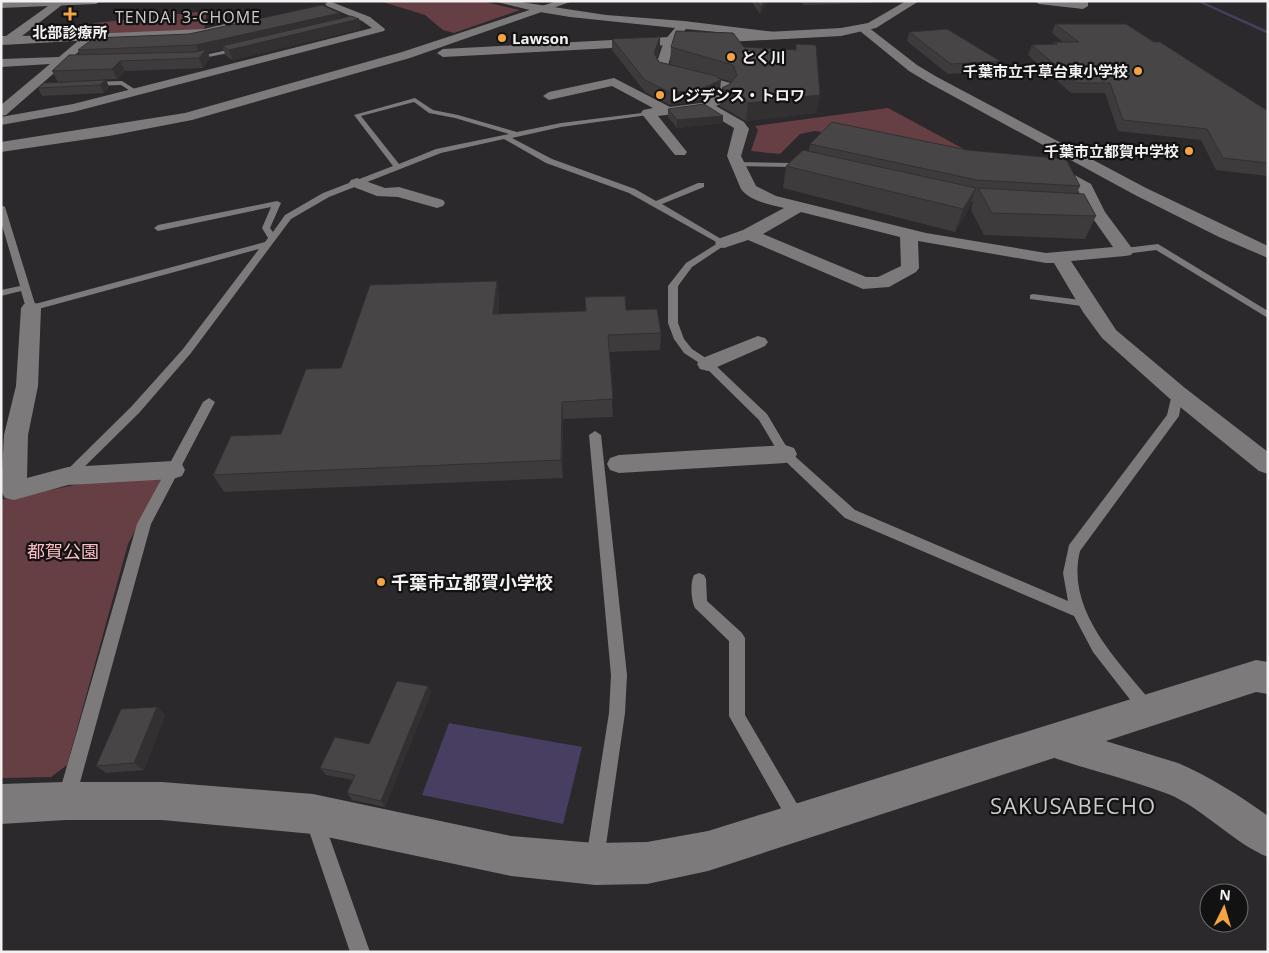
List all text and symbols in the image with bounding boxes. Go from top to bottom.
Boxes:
district label: TENDAI 3-CHOME [115,6,261,28]
marker: 北部診療所 [63,7,77,21]
place label: 北部診療所 [32,22,108,42]
place label: Lawson [512,28,569,48]
marker: Lawson [496,32,508,44]
place label: とく川 [741,47,786,67]
marker: とく川 [725,51,737,63]
place label: 千葉市立千草台東小学校 [963,61,1128,81]
marker: 千葉市立千草台東小学校 [1132,65,1144,77]
place label: レジデンス・トロワ [670,85,805,105]
marker: レジデンス・トロワ [654,89,666,101]
place label: 千葉市立都賀中学校 [1044,141,1179,161]
marker: 千葉市立都賀中学校 [1183,145,1195,157]
park label: 都賀公園 [27,539,99,563]
place label: 千葉市立都賀小学校 [391,570,553,594]
marker: 千葉市立都賀小学校 [375,576,387,588]
district label: SAKUSABECHO [990,790,1156,820]
north arrow [1199,883,1249,933]
text: N [1219,885,1232,905]

